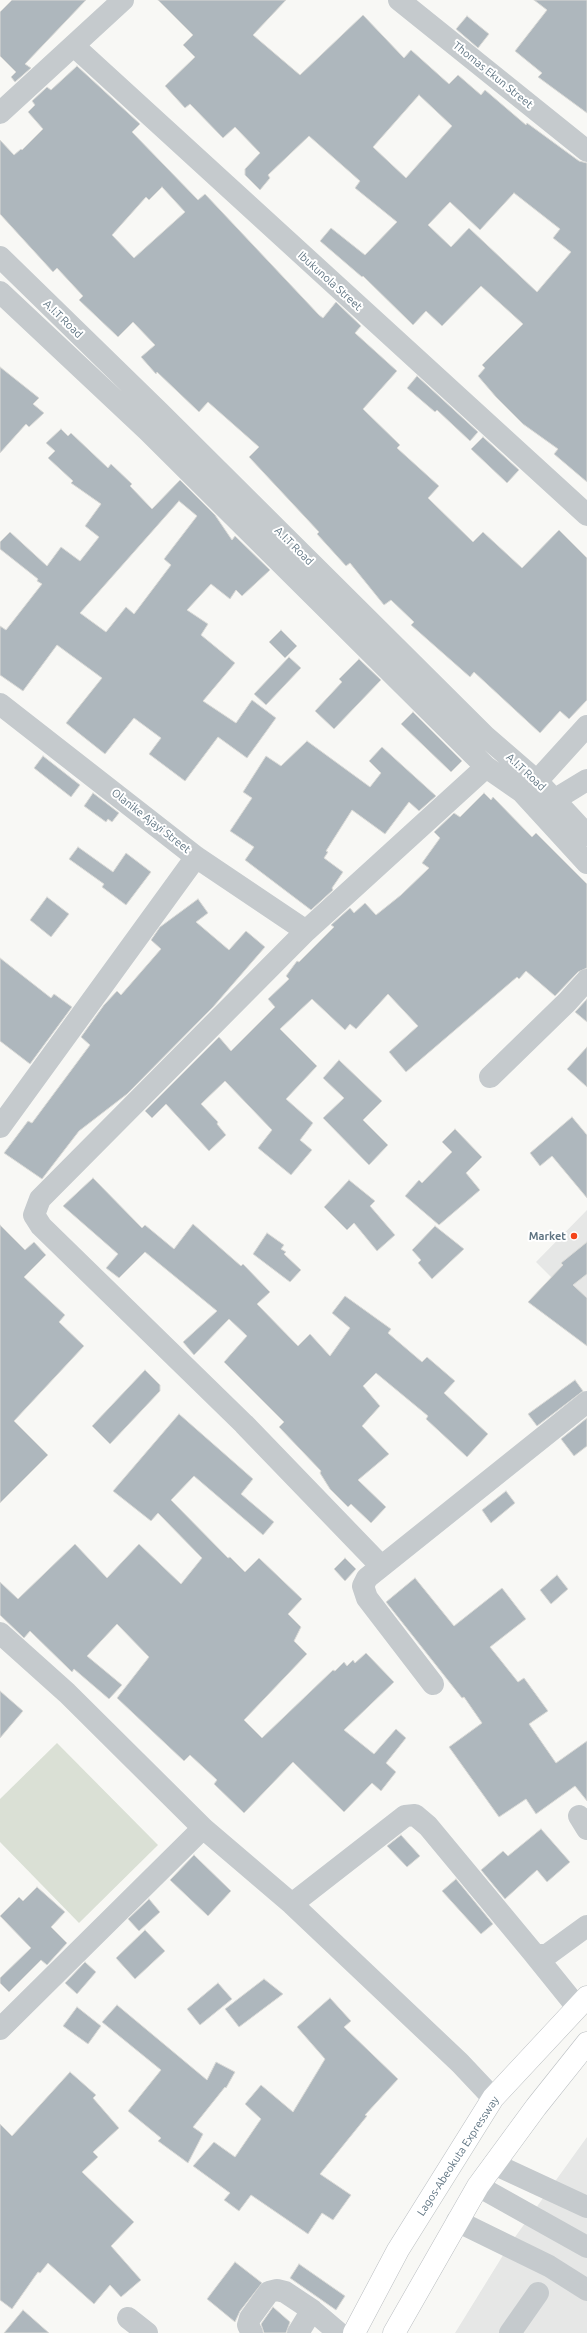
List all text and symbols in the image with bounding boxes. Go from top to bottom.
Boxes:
street label: Thomas Ekun Street [450,39,536,111]
street label: Ibukunola Street [295,249,365,313]
street label: A.I.T Road [41,297,85,341]
street label: A.I.T Road [272,524,316,568]
street label: A.I.T Road [504,750,548,794]
street label: Olanike Ajayi Street [109,786,193,856]
place label: Market [529,1229,566,1243]
marker: Market [569,1231,579,1241]
street label: Lagos-Abeokuta Expressway [414,2094,502,2218]

